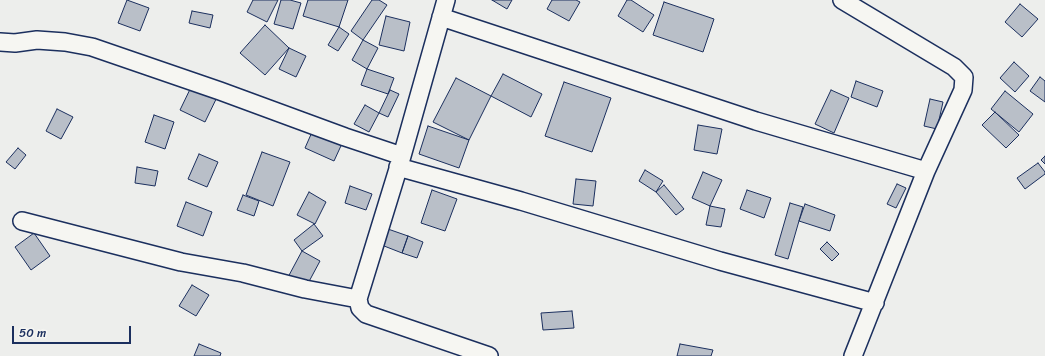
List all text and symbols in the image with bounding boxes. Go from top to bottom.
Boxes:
scale bar [14,318,133,344]
text: 50 m [19,322,46,344]

